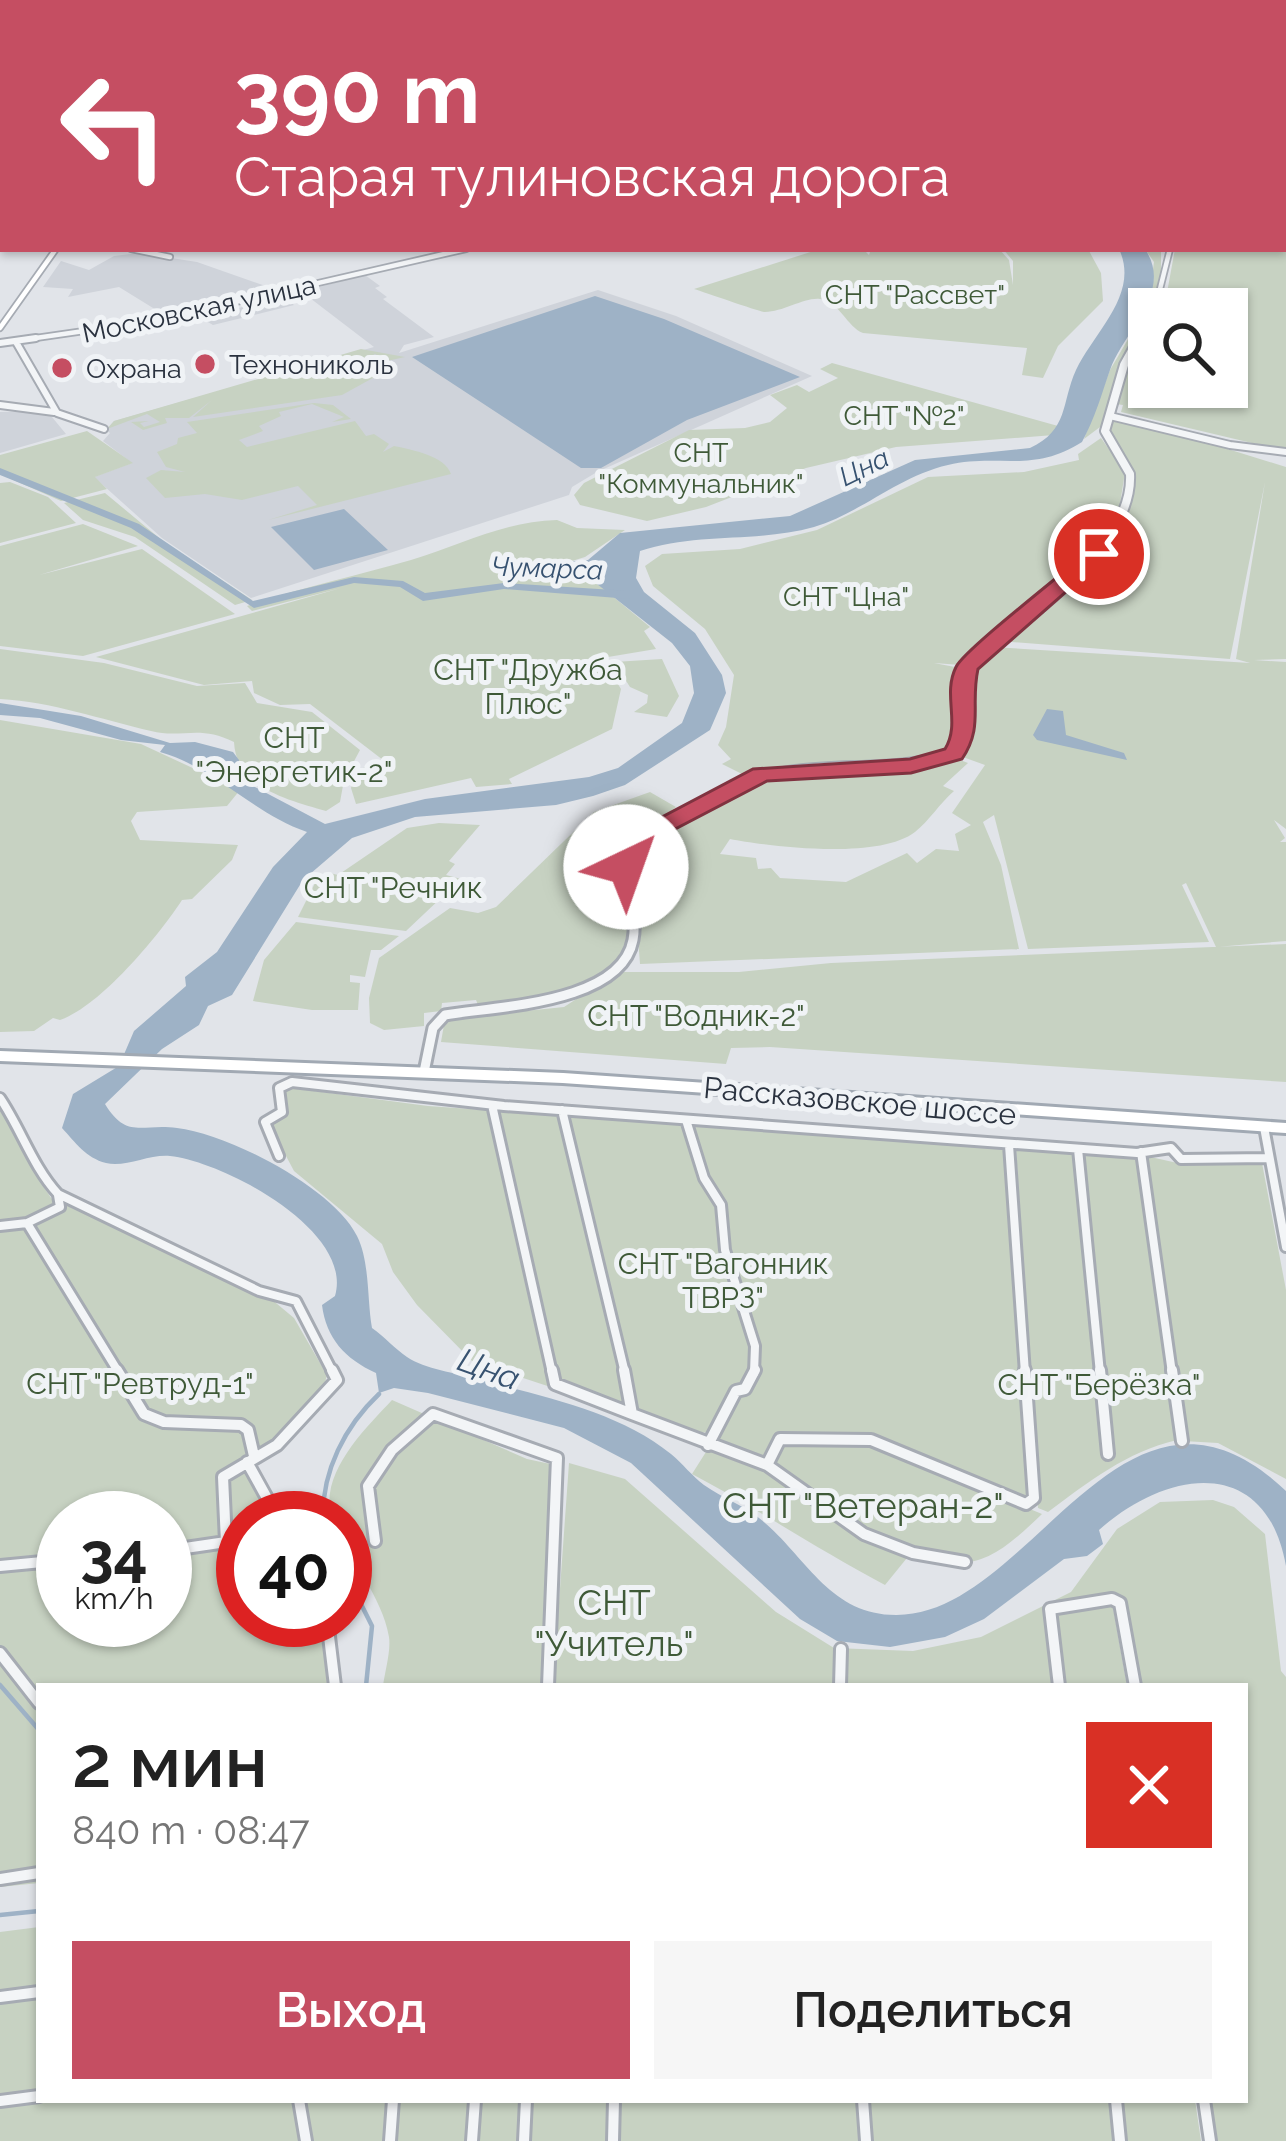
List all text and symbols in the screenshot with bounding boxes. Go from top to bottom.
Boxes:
text: 390 m [234,44,480,143]
icon: left [36,48,192,204]
text: Старая тулиновская дорога [234,145,950,209]
street label: Московская улица [79,269,319,349]
park label: СНТ "Рассвет" [825,279,1005,310]
map controls [1128,288,1248,408]
button: search [1128,288,1248,408]
place label: Технониколь [229,349,393,380]
marker: Технониколь [192,351,218,377]
place label: Охрана [86,353,182,384]
marker: Охрана [49,355,75,381]
park label: СНТ "№2" [843,400,965,431]
park label: СНТ "Коммунальник" [598,437,804,499]
water label: Цна [834,442,894,492]
pin [1048,503,1150,605]
icon: arrive [1066,521,1132,587]
water label: Чумарса [490,551,604,585]
park label: СНТ "Цна" [783,581,909,612]
park label: СНТ "Дружба Плюс" [433,652,623,721]
park label: СНТ "Энергетик-2" [196,720,392,789]
position arrow [563,804,689,930]
park label: СНТ "Речник [304,870,482,905]
park label: СНТ "Водник-2" [587,998,805,1033]
street label: Рассказовское шоссе [702,1070,1018,1132]
park label: СНТ "Вагонник ТВРЗ" [618,1246,828,1315]
water label: Цна [453,1340,525,1398]
park label: СНТ "Ревтруд-1" [26,1366,254,1401]
park label: СНТ "Берёзка" [997,1367,1201,1402]
park label: СНТ "Ветеран-2" [722,1484,1004,1526]
speed limit sign: 40 [216,1491,372,1647]
text: 34 [80,1519,148,1589]
text: km/h [74,1581,154,1616]
park label: СНТ "Учитель" [534,1581,694,1664]
text: 2 мин [72,1719,268,1804]
button: close [1086,1722,1212,1848]
text: 840 m · 08:47 [72,1807,310,1853]
button: Выход [72,1941,630,2079]
button: Поделиться [654,1941,1212,2079]

